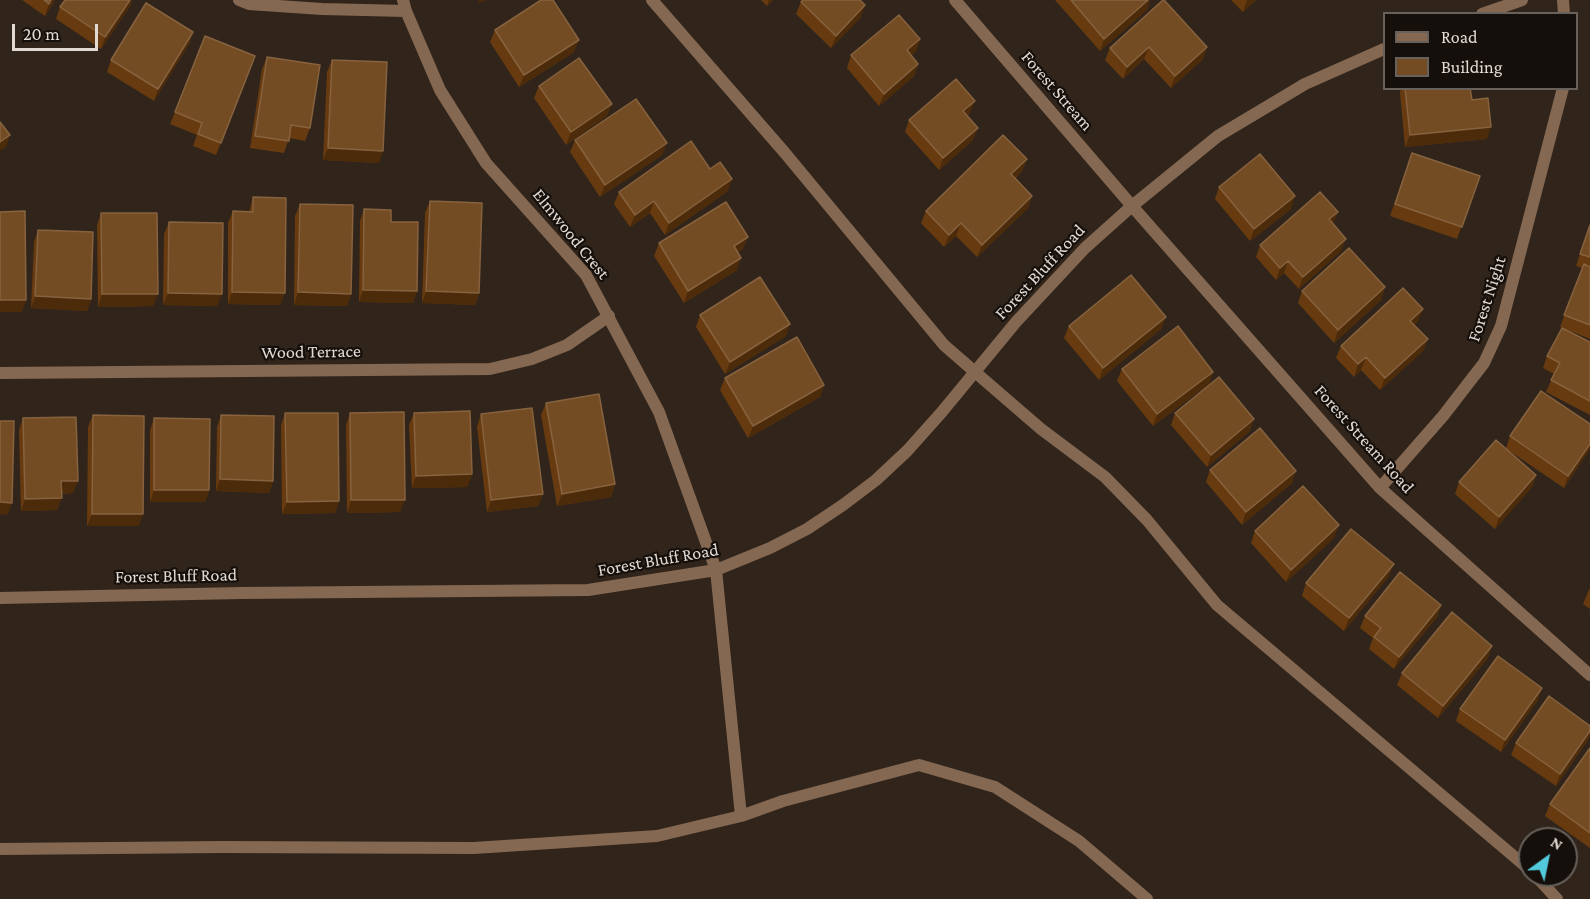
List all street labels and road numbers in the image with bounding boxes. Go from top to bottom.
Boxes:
street label: Forest Stream [1016,47,1098,135]
street label: Elmwood Crest [528,184,614,284]
street label: Forest Bluff Road [990,220,1090,324]
street label: Forest Night [1463,254,1511,344]
street label: Wood Terrace [261,340,361,364]
street label: Forest Stream Road [1310,380,1418,498]
street label: Forest Bluff Road [596,539,720,581]
street label: Forest Bluff Road [115,564,237,588]

